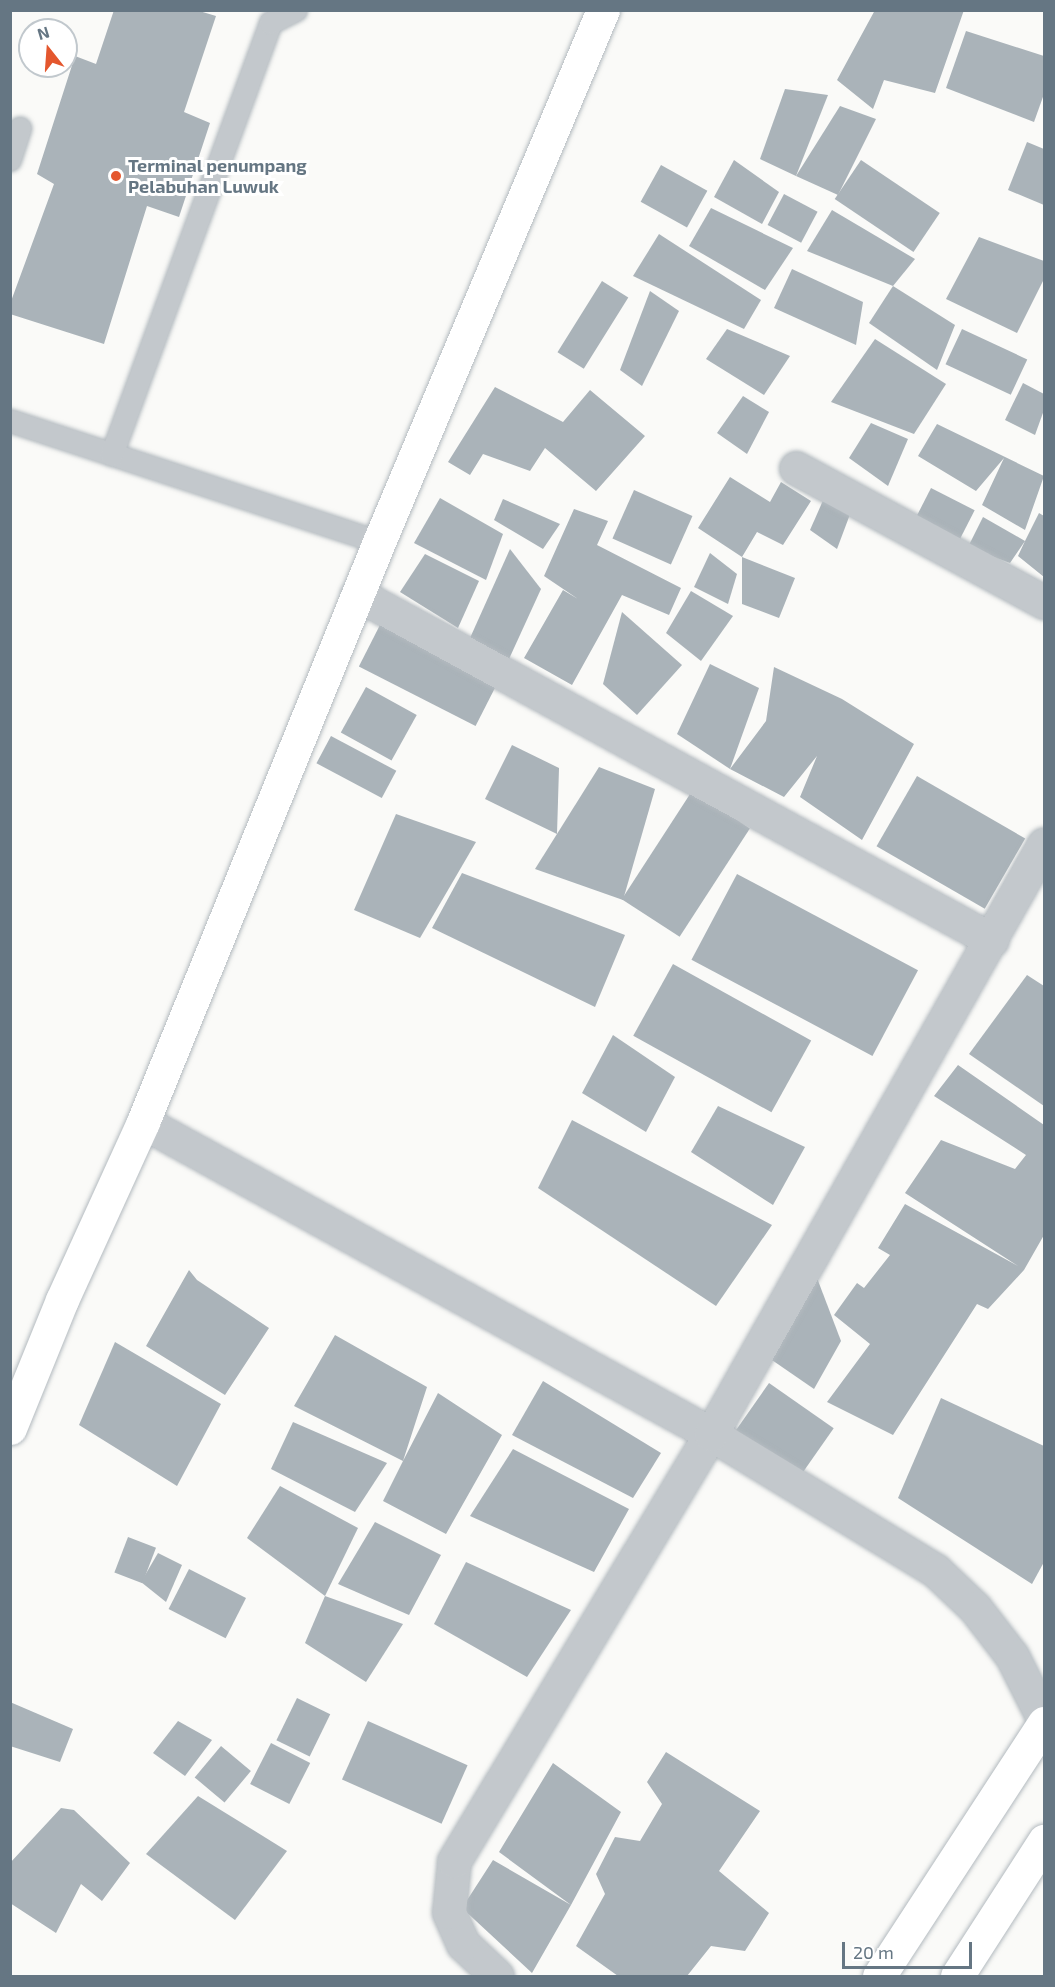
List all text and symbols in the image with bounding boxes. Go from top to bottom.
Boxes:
north arrow [18,18,78,78]
text: N [35,21,51,43]
place label: Terminal penumpang Pelabuhan Luwuk [128,155,307,198]
marker: Terminal penumpang Pelabuhan Luwuk [109,169,123,183]
scale bar [845,1930,976,1968]
text: 20 m [853,1941,894,1963]

